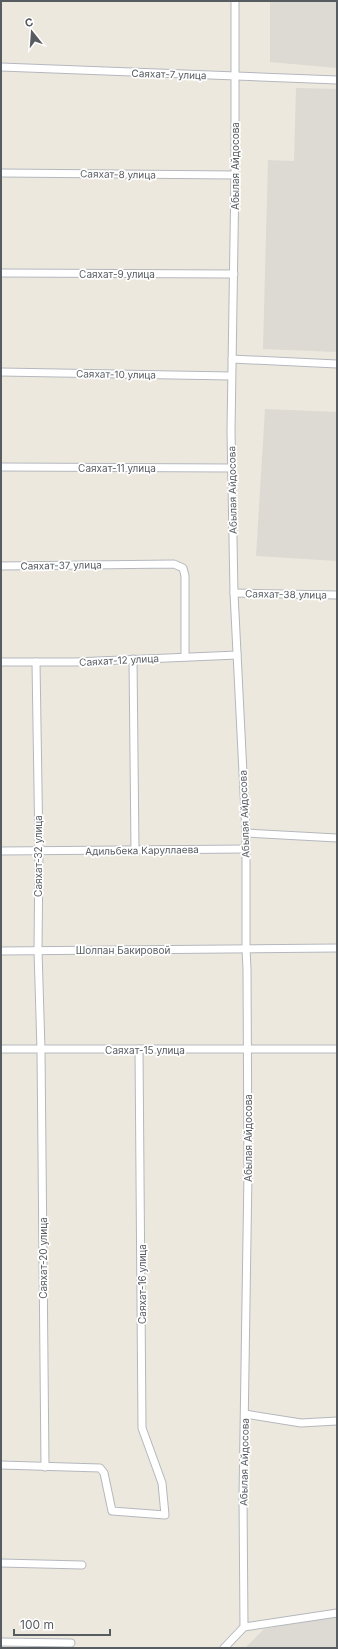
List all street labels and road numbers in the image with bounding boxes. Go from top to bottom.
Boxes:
street label: Саяхат-7 улица [131,67,207,81]
street label: Абылая Айдосова [229,122,241,210]
street label: Саяхат-8 улица [80,167,156,181]
street label: Саяхат-9 улица [79,268,155,280]
street label: Саяхат-10 улица [76,367,156,381]
street label: Абылая Айдосова [225,446,239,534]
street label: Саяхат-11 улица [78,462,156,474]
street label: Саяхат-37 улица [20,558,102,572]
street label: Саяхат-38 улица [245,587,327,601]
street label: Саяхат-12 улица [79,652,159,668]
street label: Абылая Айдосова [236,770,252,858]
street label: Саяхат-32 улица [32,815,44,897]
street label: Адильбека Каруллаева [85,843,199,857]
street label: Шолпан Бакировой [76,944,170,956]
street label: Саяхат-15 улица [105,1044,185,1056]
street label: Абылая Айдосова [242,1094,254,1182]
street label: Саяхат-20 улица [37,1217,49,1299]
street label: Саяхат-16 улица [136,1244,148,1324]
street label: Абылая Айдосова [237,1418,251,1506]

